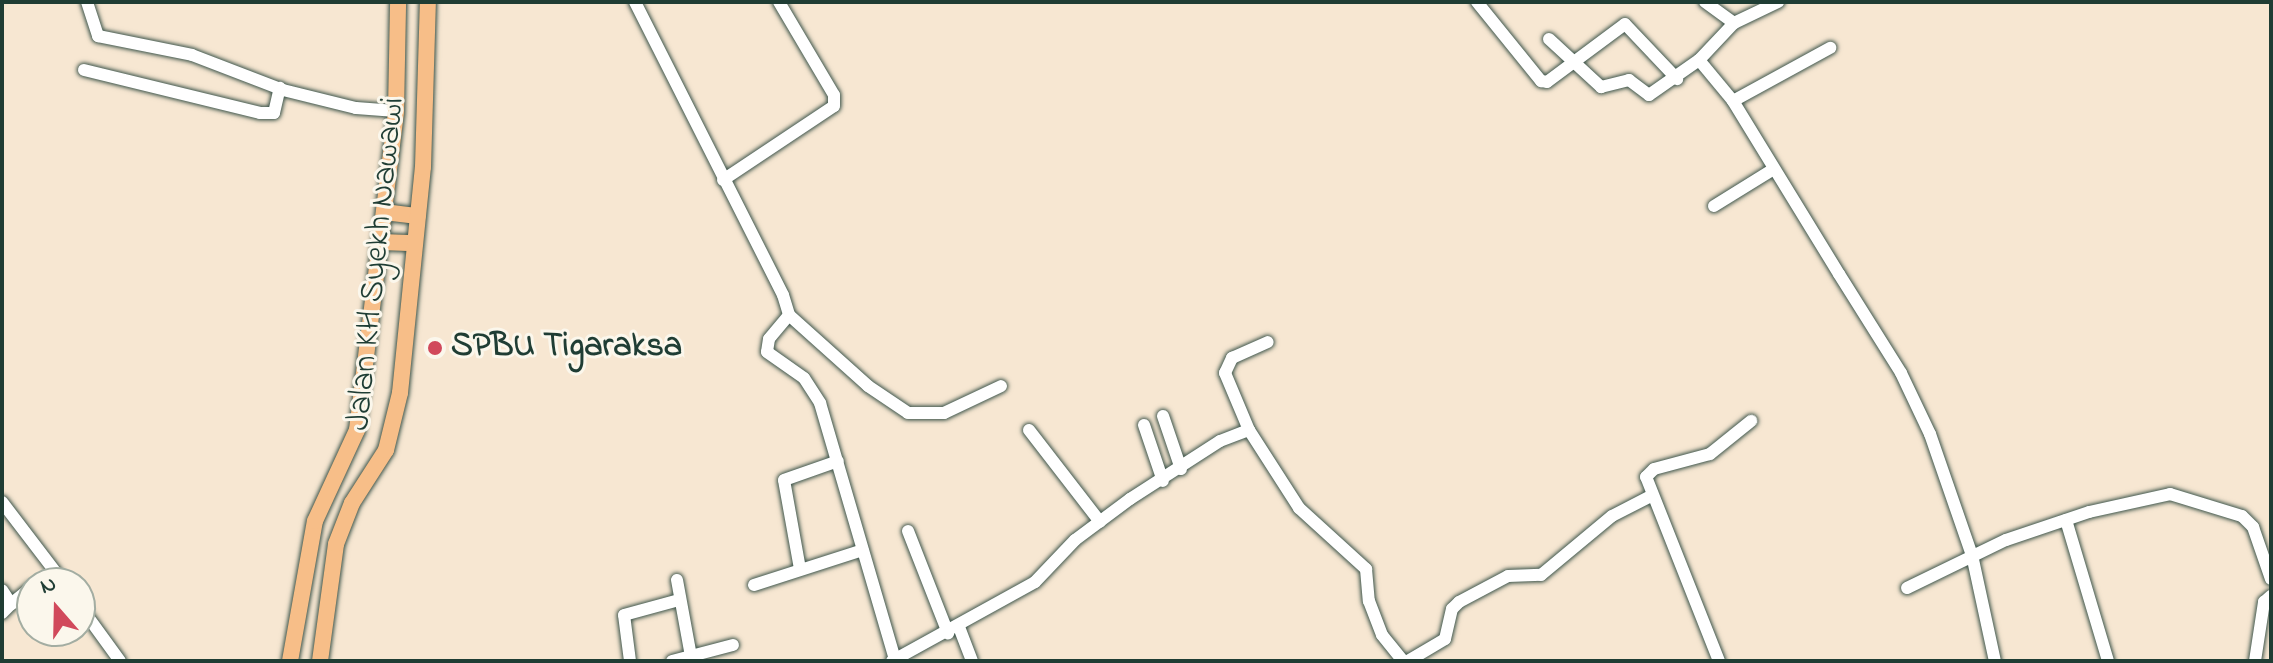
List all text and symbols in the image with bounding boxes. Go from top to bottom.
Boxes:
street label: Jalan KH Syekh Nawawi [339,95,415,433]
place label: SPBU Tigaraksa [451,328,682,368]
marker: SPBU Tigaraksa [426,339,444,357]
north arrow [16,567,96,647]
text: N [36,569,61,604]

